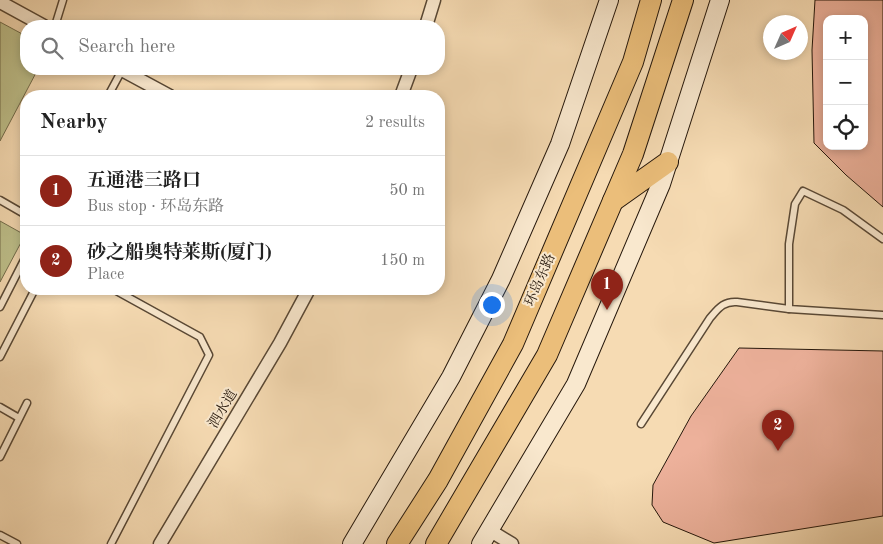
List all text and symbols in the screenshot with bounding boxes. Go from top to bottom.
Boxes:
north arrow [763,15,808,60]
map controls [823,15,868,150]
button: + [823,15,868,60]
search box [20,20,445,75]
icon: search [38,34,66,62]
text: Search here [78,38,175,57]
button: − [823,60,868,105]
button: locate [823,105,868,150]
text: Nearby [40,112,108,133]
text: 2 results [365,115,425,131]
text: 五通港三路口 [87,172,201,191]
text: 1 [51,183,61,199]
text: 50 m [389,183,425,199]
text: Bus stop · 环岛东路 [87,199,224,215]
text: 砂之船奥特莱斯(厦门) [87,244,272,263]
street label: 环岛东路 [522,251,557,309]
text: 2 [51,253,61,269]
text: 150 m [380,253,425,269]
text: Place [87,267,124,283]
pin: 1 [591,269,623,310]
your location [479,292,505,318]
street label: 泗水道 [205,387,240,431]
pin: 2 [762,410,794,451]

